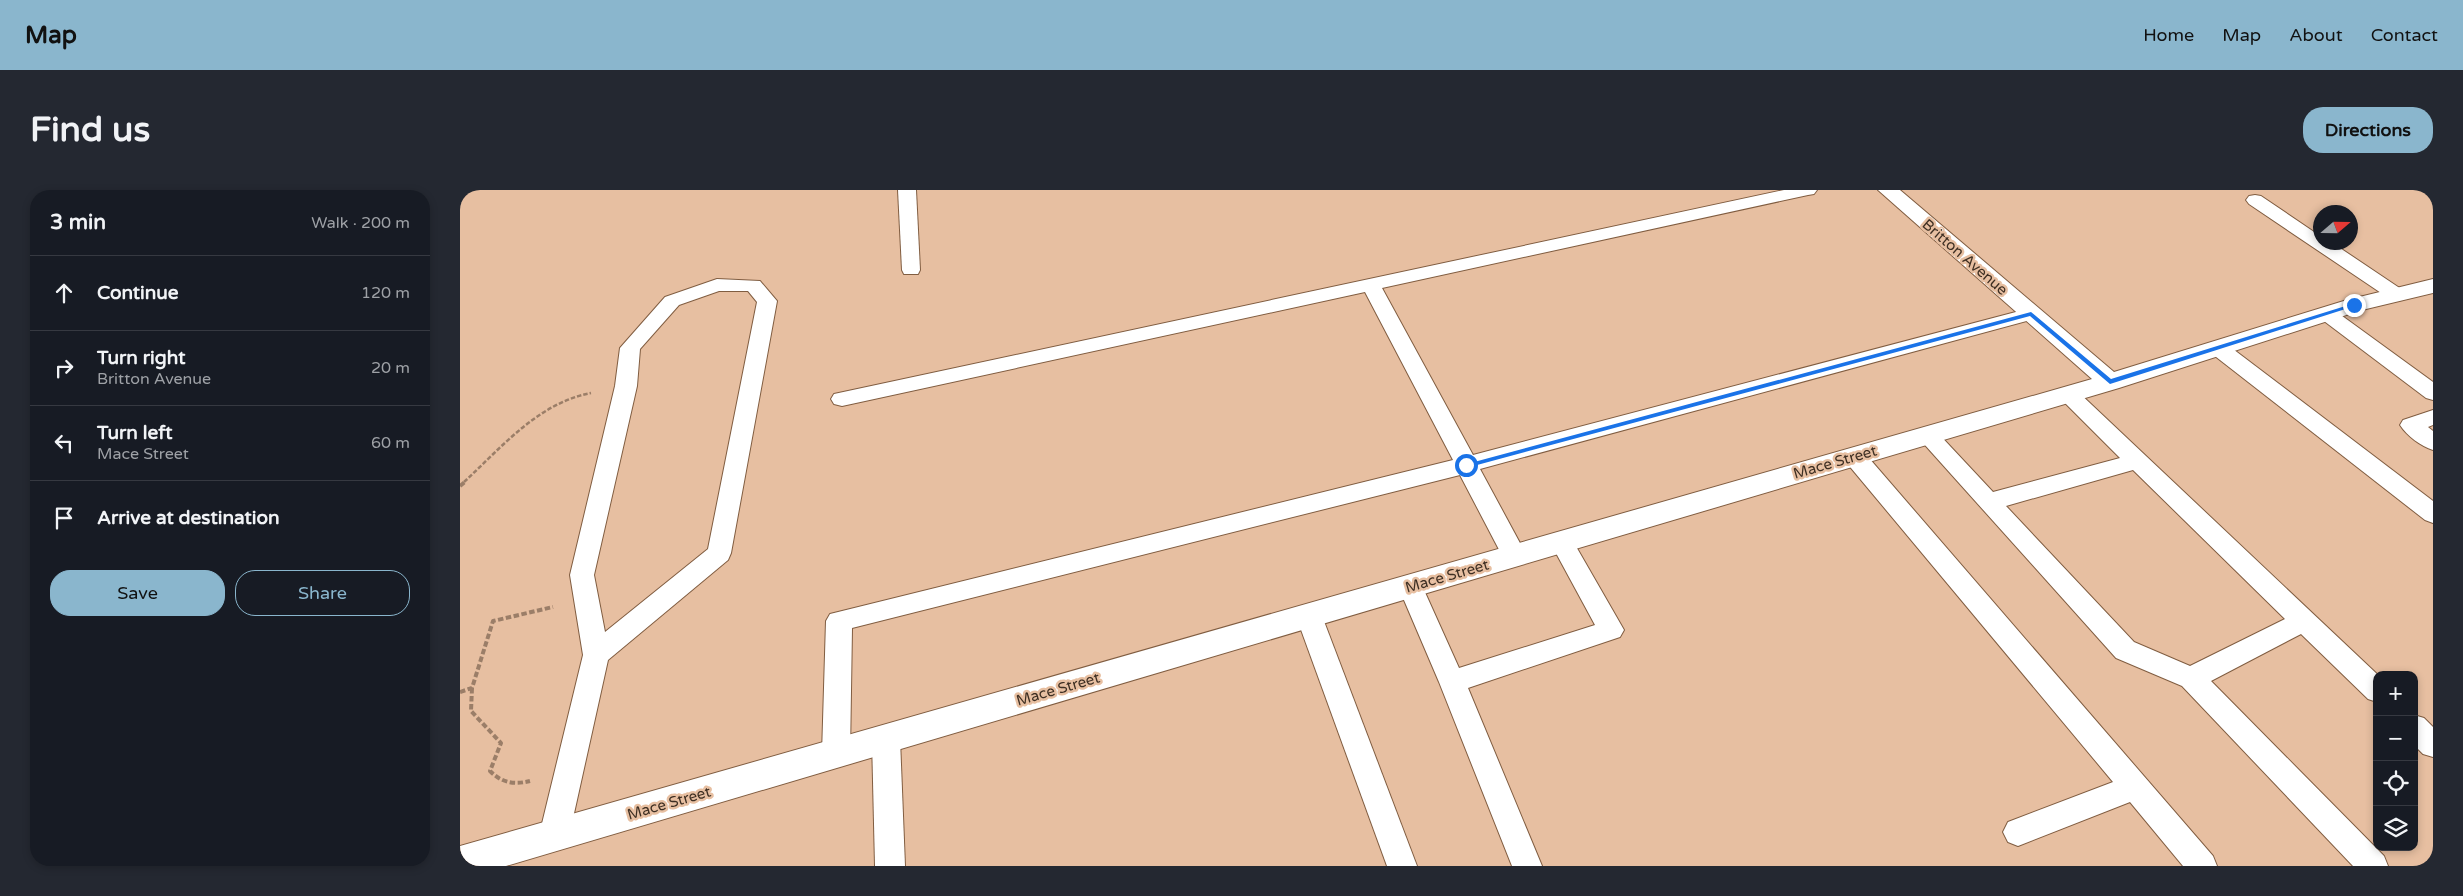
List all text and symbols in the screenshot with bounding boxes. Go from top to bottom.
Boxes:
text: Map [25,21,77,50]
text: Home [2143,24,2194,46]
text: Map [2222,24,2261,46]
text: About [2289,24,2343,46]
text: Contact [2371,24,2438,46]
button: Directions [2303,107,2433,153]
text: Find us [30,109,150,151]
north arrow [2313,205,2358,250]
text: 3 min [50,210,106,235]
text: Walk · 200 m [311,213,410,233]
street label: Britton Avenue [1919,215,2011,299]
icon: ahead [50,279,78,307]
text: Continue [97,282,179,304]
text: 120 m [361,283,410,303]
route end [2343,294,2366,317]
text: Turn right [97,347,185,369]
icon: right [50,354,78,382]
text: 20 m [371,358,410,378]
text: Britton Avenue [97,369,211,389]
text: Turn left [97,422,173,444]
icon: left [50,429,78,457]
text: 60 m [371,433,410,453]
street label: Mace Street [1791,441,1879,483]
text: Mace Street [97,444,189,464]
route start [1455,454,1478,477]
icon: arrive [50,504,78,532]
text: Arrive at destination [97,507,280,529]
street label: Mace Street [1403,555,1491,597]
button: Save [50,570,225,616]
button: Share [235,570,410,616]
street label: Mace Street [1014,668,1102,710]
map controls [2373,671,2418,851]
button: + [2373,671,2418,716]
button: − [2373,716,2418,761]
button: locate [2373,761,2418,806]
street label: Mace Street [625,782,713,824]
button: layers [2373,806,2418,851]

